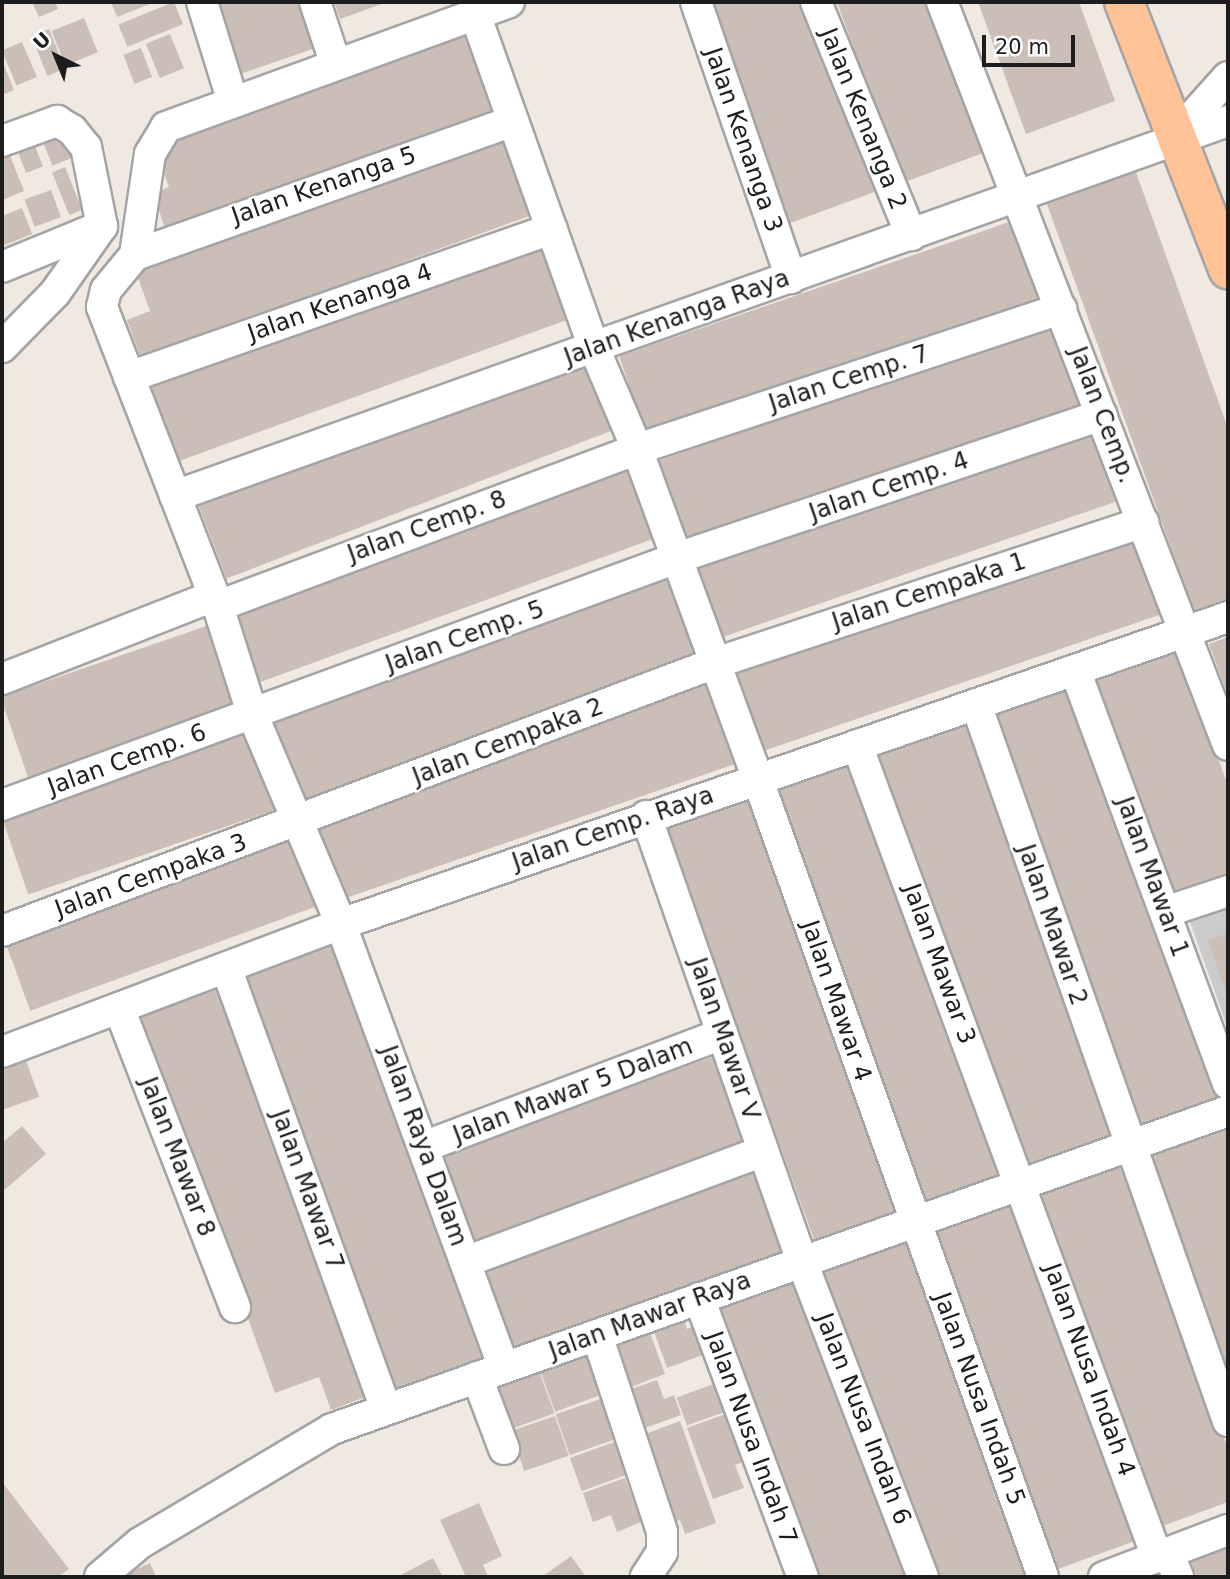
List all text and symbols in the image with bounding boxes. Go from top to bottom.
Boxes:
north arrow [21,21,91,91]
scale bar [985,21,1078,65]
street label: Jalan Kenanga 2 [813,24,913,214]
text: U [29,27,55,54]
text: 20 m [995,35,1049,59]
street label: Jalan Kenanga 3 [698,44,788,236]
street label: Jalan Kenanga 5 [228,141,420,231]
street label: Jalan Kenanga 4 [244,258,436,348]
street label: Jalan Kenanga Raya [560,264,794,372]
street label: Jalan Cemp. 7 [765,340,933,418]
street label: Jalan Cemp. [1063,343,1141,487]
street label: Jalan Cemp. 4 [806,446,972,528]
street label: Jalan Cemp. 8 [344,485,510,569]
street label: Jalan Cempaka 1 [829,547,1029,637]
street label: Jalan Cemp. 5 [382,595,548,679]
street label: Jalan Cempaka 2 [409,692,607,792]
street label: Jalan Cemp. 6 [44,718,210,802]
street label: Jalan Cemp. Raya [508,781,718,877]
street label: Jalan Mawar 1 [1110,793,1194,961]
street label: Jalan Cempaka 3 [51,828,251,924]
street label: Jalan Mawar 2 [1011,841,1093,1009]
street label: Jalan Mawar 3 [897,880,981,1048]
street label: Jalan Mawar 4 [795,917,877,1085]
street label: Jalan Mawar V [683,954,765,1124]
street label: Jalan Mawar 5 Dalam [449,1032,697,1150]
street label: Jalan Raya Dalam [373,1042,473,1250]
street label: Jalan Mawar 8 [133,1073,221,1241]
street label: Jalan Mawar 7 [265,1106,349,1274]
street label: Jalan Nusa Indah 4 [1037,1260,1141,1480]
street label: Jalan Mawar Raya [545,1266,755,1366]
street label: Jalan Nusa Indah 5 [927,1289,1031,1509]
street label: Jalan Nusa Indah 6 [809,1309,917,1529]
street label: Jalan Nusa Indah 7 [699,1328,803,1548]

